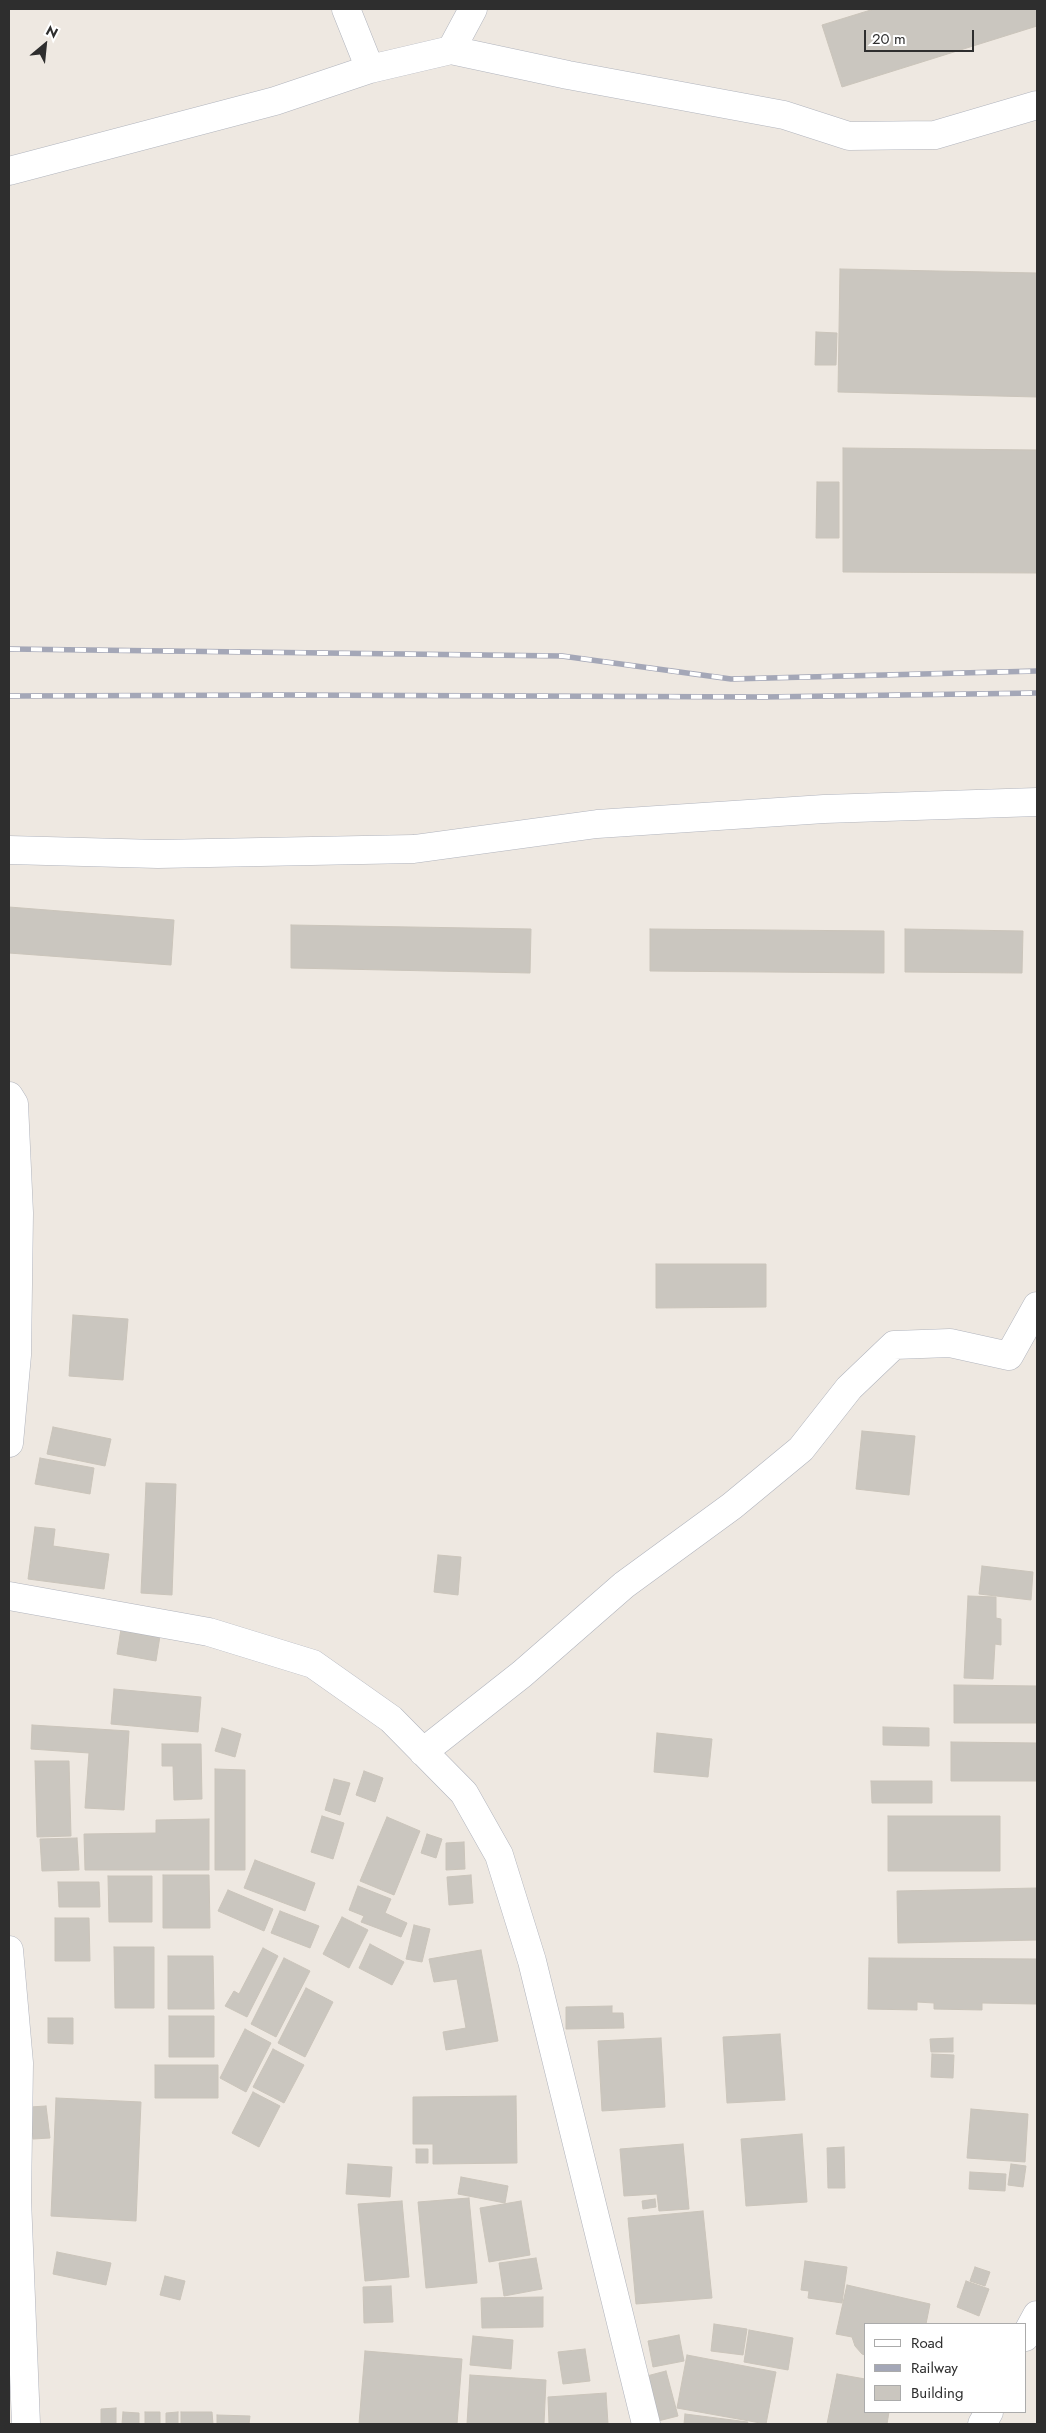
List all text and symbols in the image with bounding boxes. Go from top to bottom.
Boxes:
north arrow [20,20,70,70]
text: N [42,20,62,43]
scale bar [866,20,976,52]
text: 20 m [872,28,906,50]
legend [864,2323,1026,2413]
text: Road [911,2332,943,2354]
text: Railway [911,2357,958,2379]
text: Building [911,2382,963,2404]

